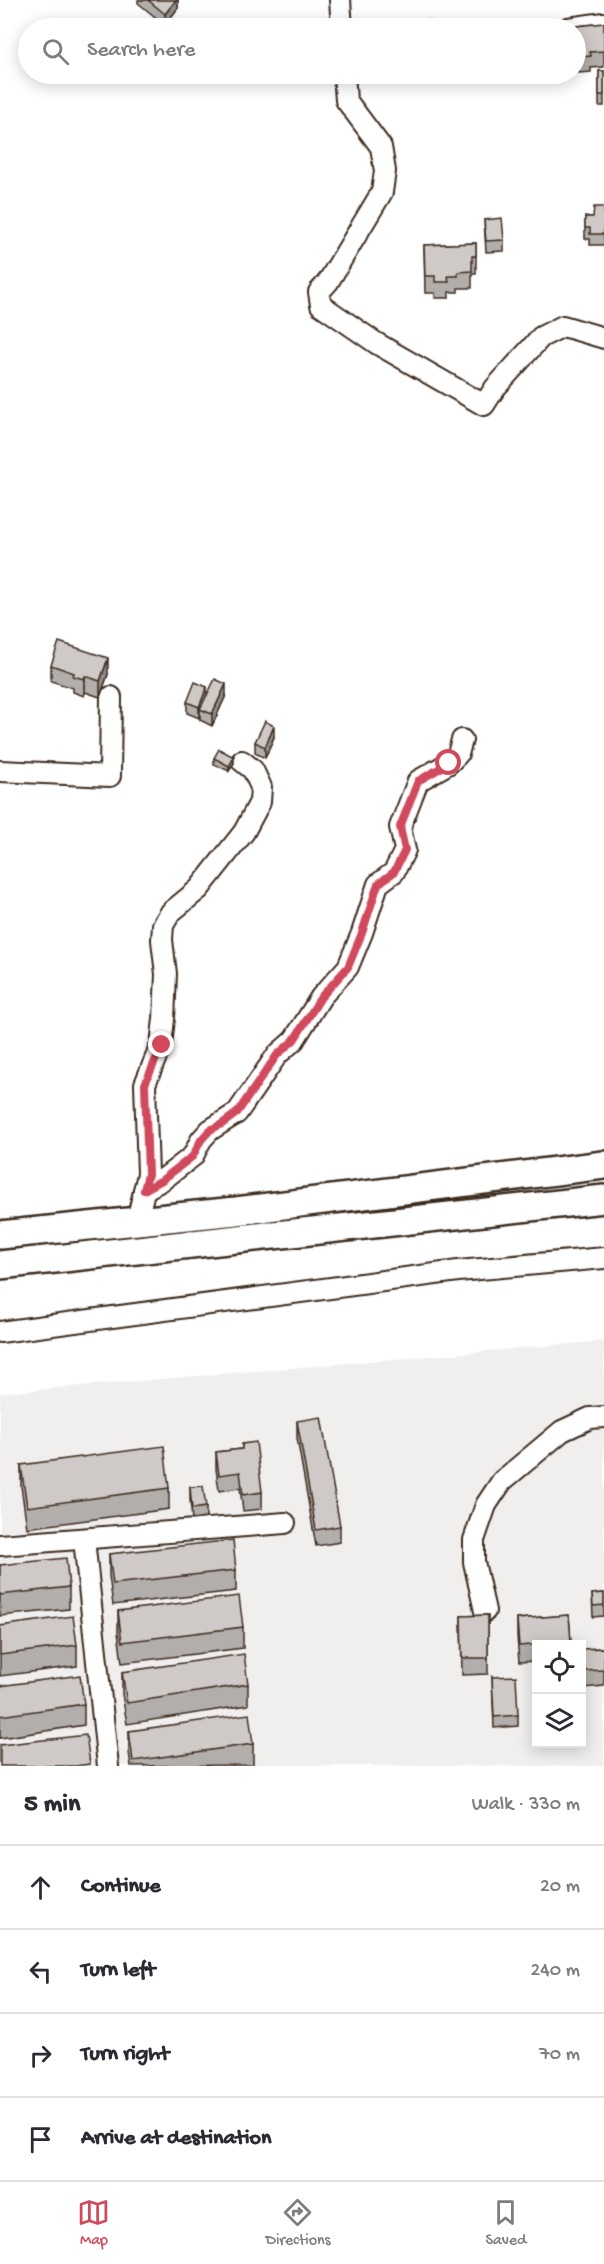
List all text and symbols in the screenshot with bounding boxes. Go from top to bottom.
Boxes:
search box [18,18,586,84]
icon: search [39,35,72,68]
text: Search here [87,38,195,64]
route start [435,749,461,775]
route end [148,1031,174,1057]
map controls [532,1640,586,1748]
button: locate [532,1640,586,1694]
button: layers [532,1694,586,1748]
text: 5 min [24,1790,80,1821]
text: Walk · 330 m [472,1794,580,1817]
icon: ahead [24,1871,57,1904]
text: Continue [81,1874,161,1900]
text: 20 m [540,1876,580,1899]
icon: left [24,1955,57,1988]
text: Turn left [81,1958,155,1984]
text: 240 m [530,1960,580,1983]
icon: right [24,2039,57,2072]
text: Turn right [81,2042,169,2068]
text: 70 m [539,2044,580,2067]
icon: arrive [24,2123,57,2156]
text: Arrive at destination [81,2126,271,2152]
tab: Map [77,2196,110,2251]
tab: Directions [265,2196,331,2251]
tab: Saved [485,2196,526,2251]

